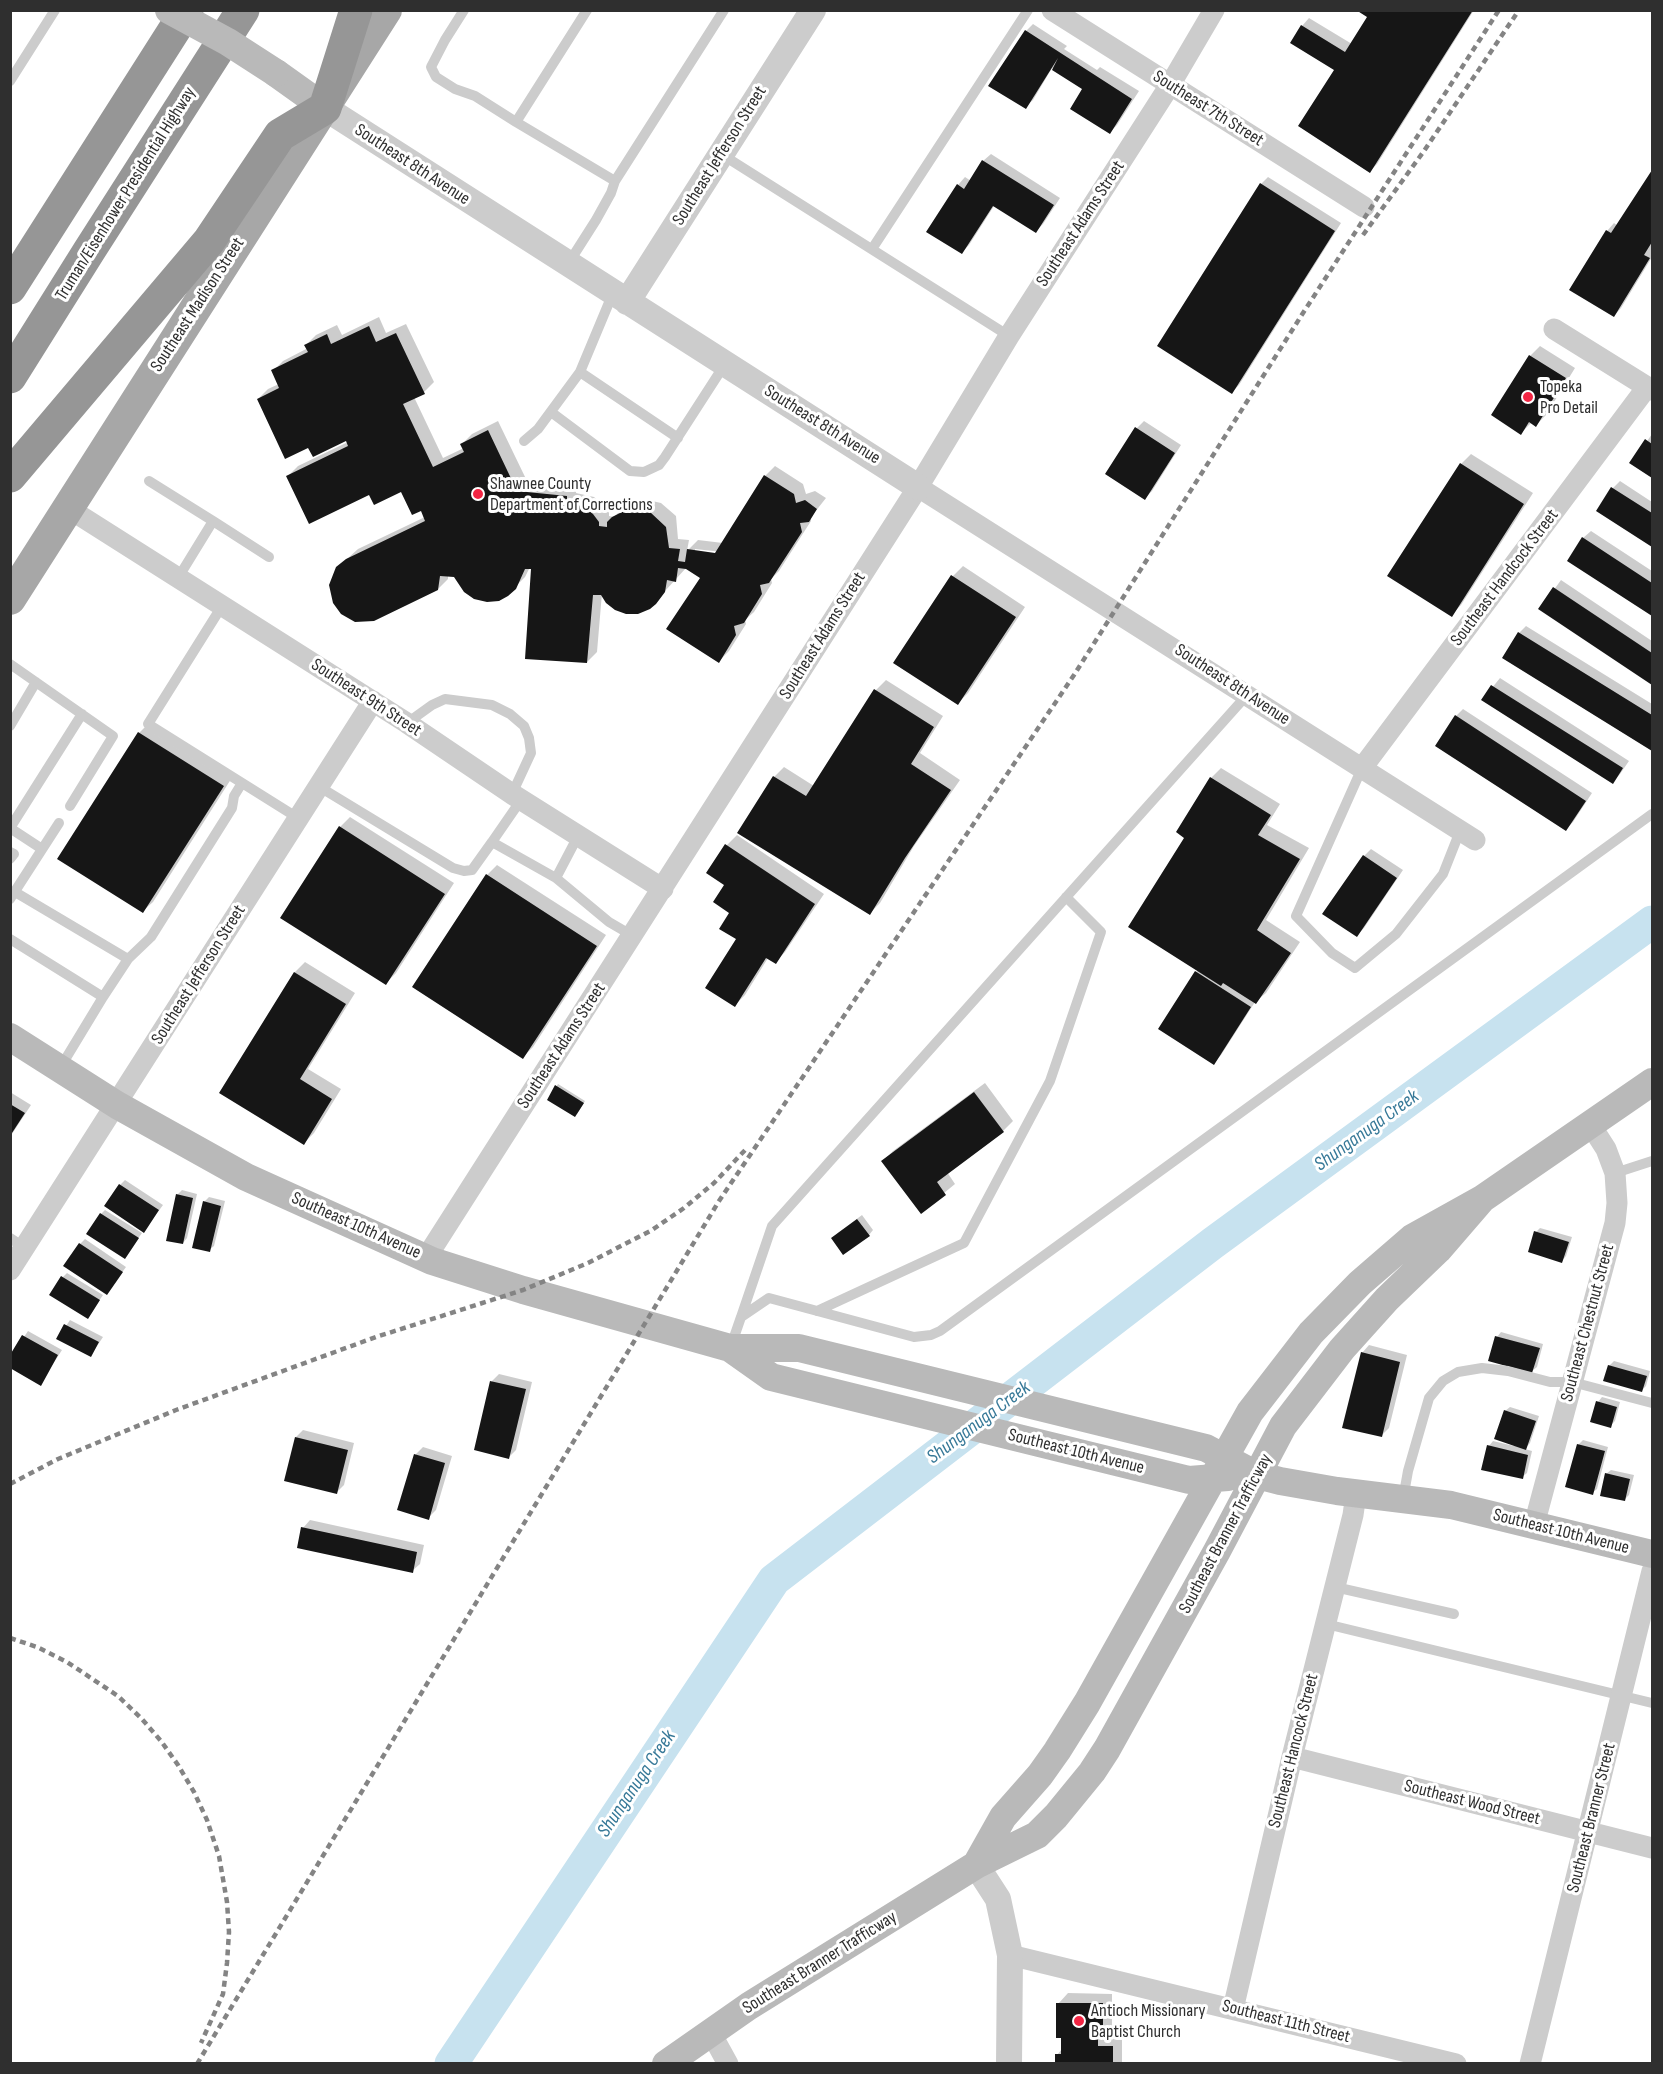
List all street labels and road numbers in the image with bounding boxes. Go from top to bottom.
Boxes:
street label: Southeast 7th Street [1149,66,1267,152]
street label: Southeast Jefferson Street [668,82,772,230]
street label: Truman/Eisenhower Presidential Highway [51,83,201,305]
street label: Southeast 8th Avenue [350,120,474,210]
street label: Southeast Adams Street [1032,157,1130,291]
street label: Southeast Madison Street [147,234,249,376]
street label: Southeast 8th Avenue [760,381,884,469]
street label: Southeast Handcock Street [1447,505,1563,651]
street label: Southeast Adams Street [775,569,871,703]
street label: Southeast 8th Avenue [1170,640,1294,730]
street label: Southeast 9th Street [307,654,425,742]
street label: Southeast Jefferson Street [147,901,251,1049]
street label: Southeast Adams Street [513,979,611,1113]
street label: Southeast 10th Avenue [288,1188,424,1264]
street label: Southeast Chestnut Street [1557,1242,1619,1404]
street label: Southeast 10th Avenue [1006,1425,1146,1479]
street label: Southeast Branner Trafficway [1175,1451,1277,1617]
street label: Southeast 10th Avenue [1491,1505,1631,1559]
street label: Southeast Hancock Street [1264,1672,1324,1830]
street label: Southeast Branner Street [1563,1741,1621,1895]
street label: Southeast Wood Street [1402,1776,1542,1830]
street label: Southeast Branner Trafficway [739,1907,901,2019]
street label: Southeast 11th Street [1220,1996,1352,2048]

